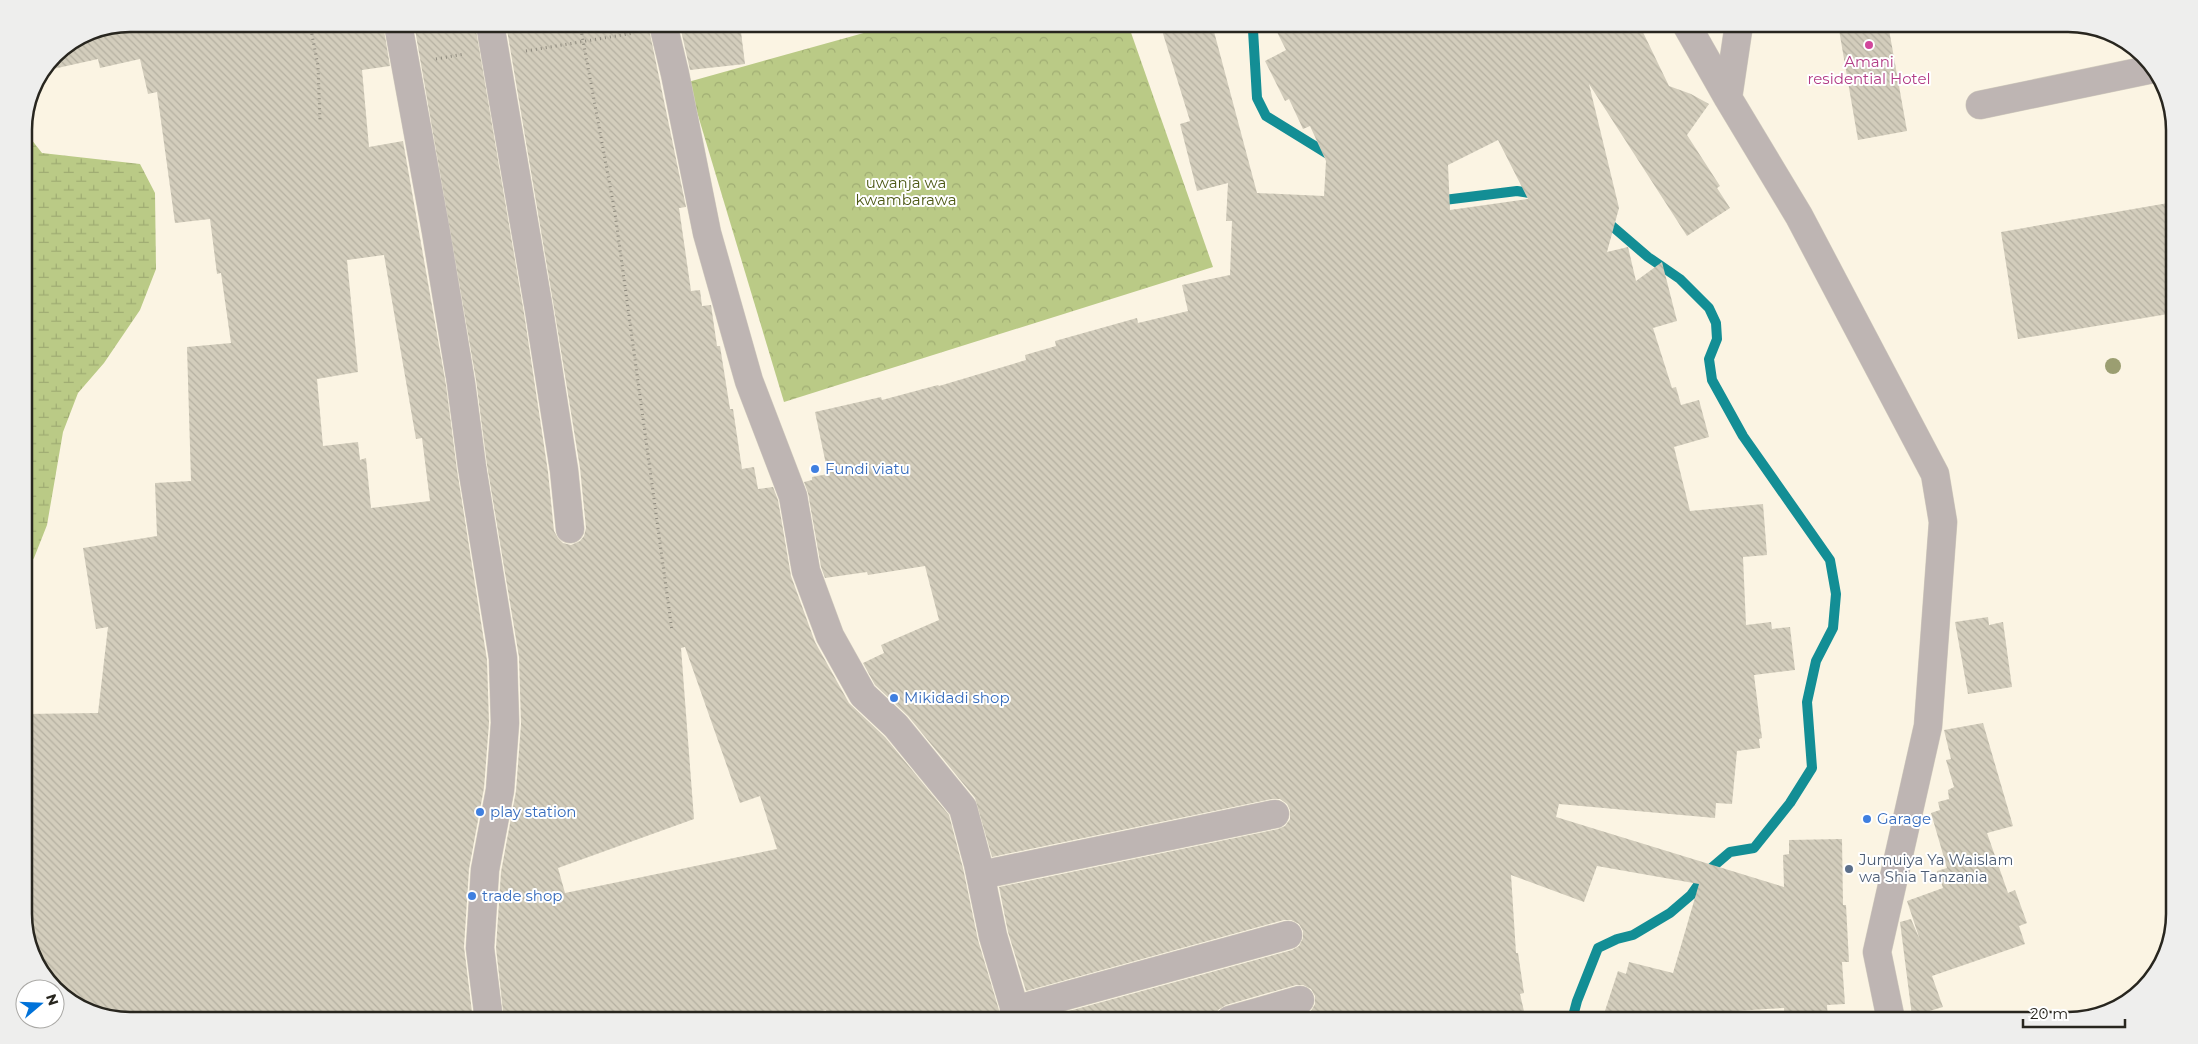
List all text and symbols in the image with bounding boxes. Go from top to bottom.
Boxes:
marker: Amani residential Hotel [1863,39,1875,51]
place label: Amani residential Hotel [1807,52,1931,88]
park label: uwanja wa kwambarawa [855,173,957,209]
place label: Fundi viatu [825,459,910,478]
marker: Fundi viatu [809,463,821,475]
place label: Mikidadi shop [904,688,1010,707]
marker: Mikidadi shop [888,692,900,704]
place label: play station [490,802,576,821]
marker: play station [474,806,486,818]
place label: Garage [1877,809,1931,828]
marker: Garage [1861,813,1873,825]
place label: Jumuiya Ya Waislam wa Shia Tanzania [1858,850,2013,886]
marker: Jumuiya Ya Waislam wa Shia Tanzania [1843,863,1855,875]
place label: trade shop [482,886,563,905]
marker: trade shop [466,890,478,902]
north arrow [15,979,65,1029]
text: N [42,991,63,1008]
scale bar [2023,996,2126,1028]
text: 20 m [2030,1004,2068,1023]

